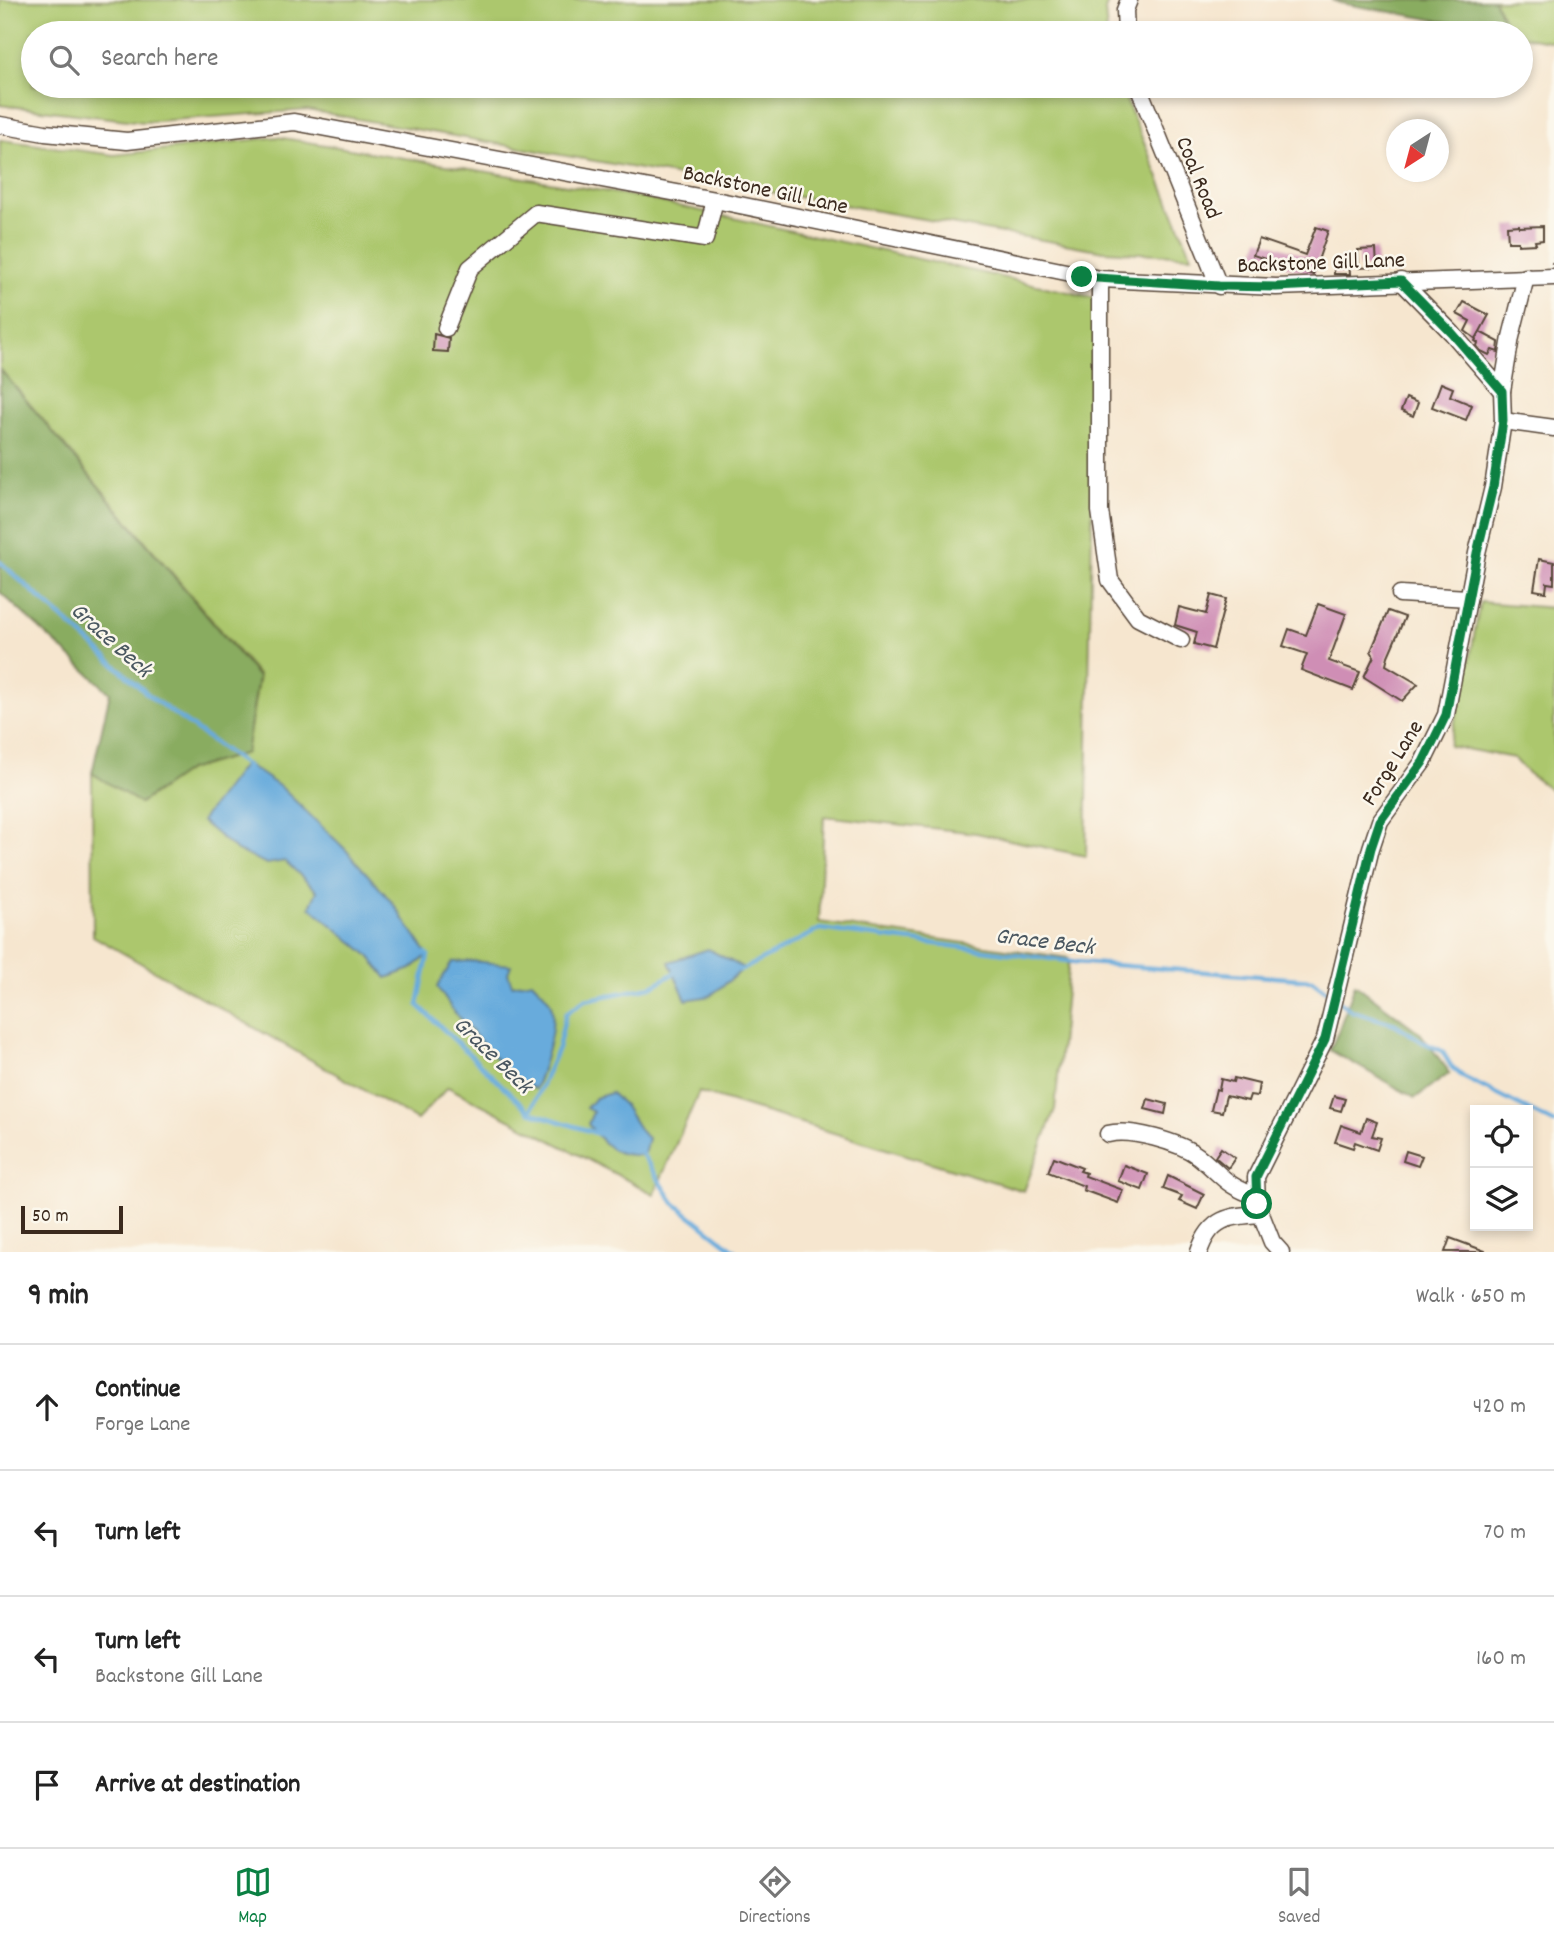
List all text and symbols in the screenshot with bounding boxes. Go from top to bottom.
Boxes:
search box [21,21,1533,98]
icon: search [45,41,83,79]
text: Search here [101,41,219,78]
north arrow [1386,119,1449,182]
street label: Coal Road [1165,132,1228,224]
street label: Backstone Gill Lane [680,158,851,225]
street label: Backstone Gill Lane [1237,245,1406,284]
route end [1066,261,1097,292]
water label: Grace Beck [62,595,160,689]
street label: Forge Lane [1355,715,1433,813]
water label: Grace Beck [993,920,1098,966]
water label: Grace Beck [444,1009,541,1104]
map controls [1470,1105,1533,1231]
button: locate [1470,1105,1533,1168]
button: layers [1470,1168,1533,1231]
route start [1241,1188,1272,1219]
scale bar [21,1203,122,1235]
text: 50 m [32,1204,69,1231]
text: 9 min [28,1276,89,1319]
text: Walk · 650 m [1416,1281,1526,1314]
text: Continue [95,1372,180,1409]
icon: ahead [28,1388,66,1426]
text: 420 m [1473,1391,1526,1424]
text: Forge Lane [95,1409,190,1442]
icon: left [28,1514,66,1552]
text: Turn left [95,1515,181,1552]
text: 70 m [1484,1517,1526,1550]
text: Turn left [95,1624,181,1661]
icon: left [28,1640,66,1678]
text: 160 m [1476,1643,1526,1676]
text: Backstone Gill Lane [95,1661,263,1694]
icon: arrive [28,1766,66,1804]
text: Arrive at destination [95,1767,300,1804]
tab: Map [234,1863,272,1932]
tab: Directions [739,1863,811,1932]
tab: Saved [1278,1863,1320,1932]

